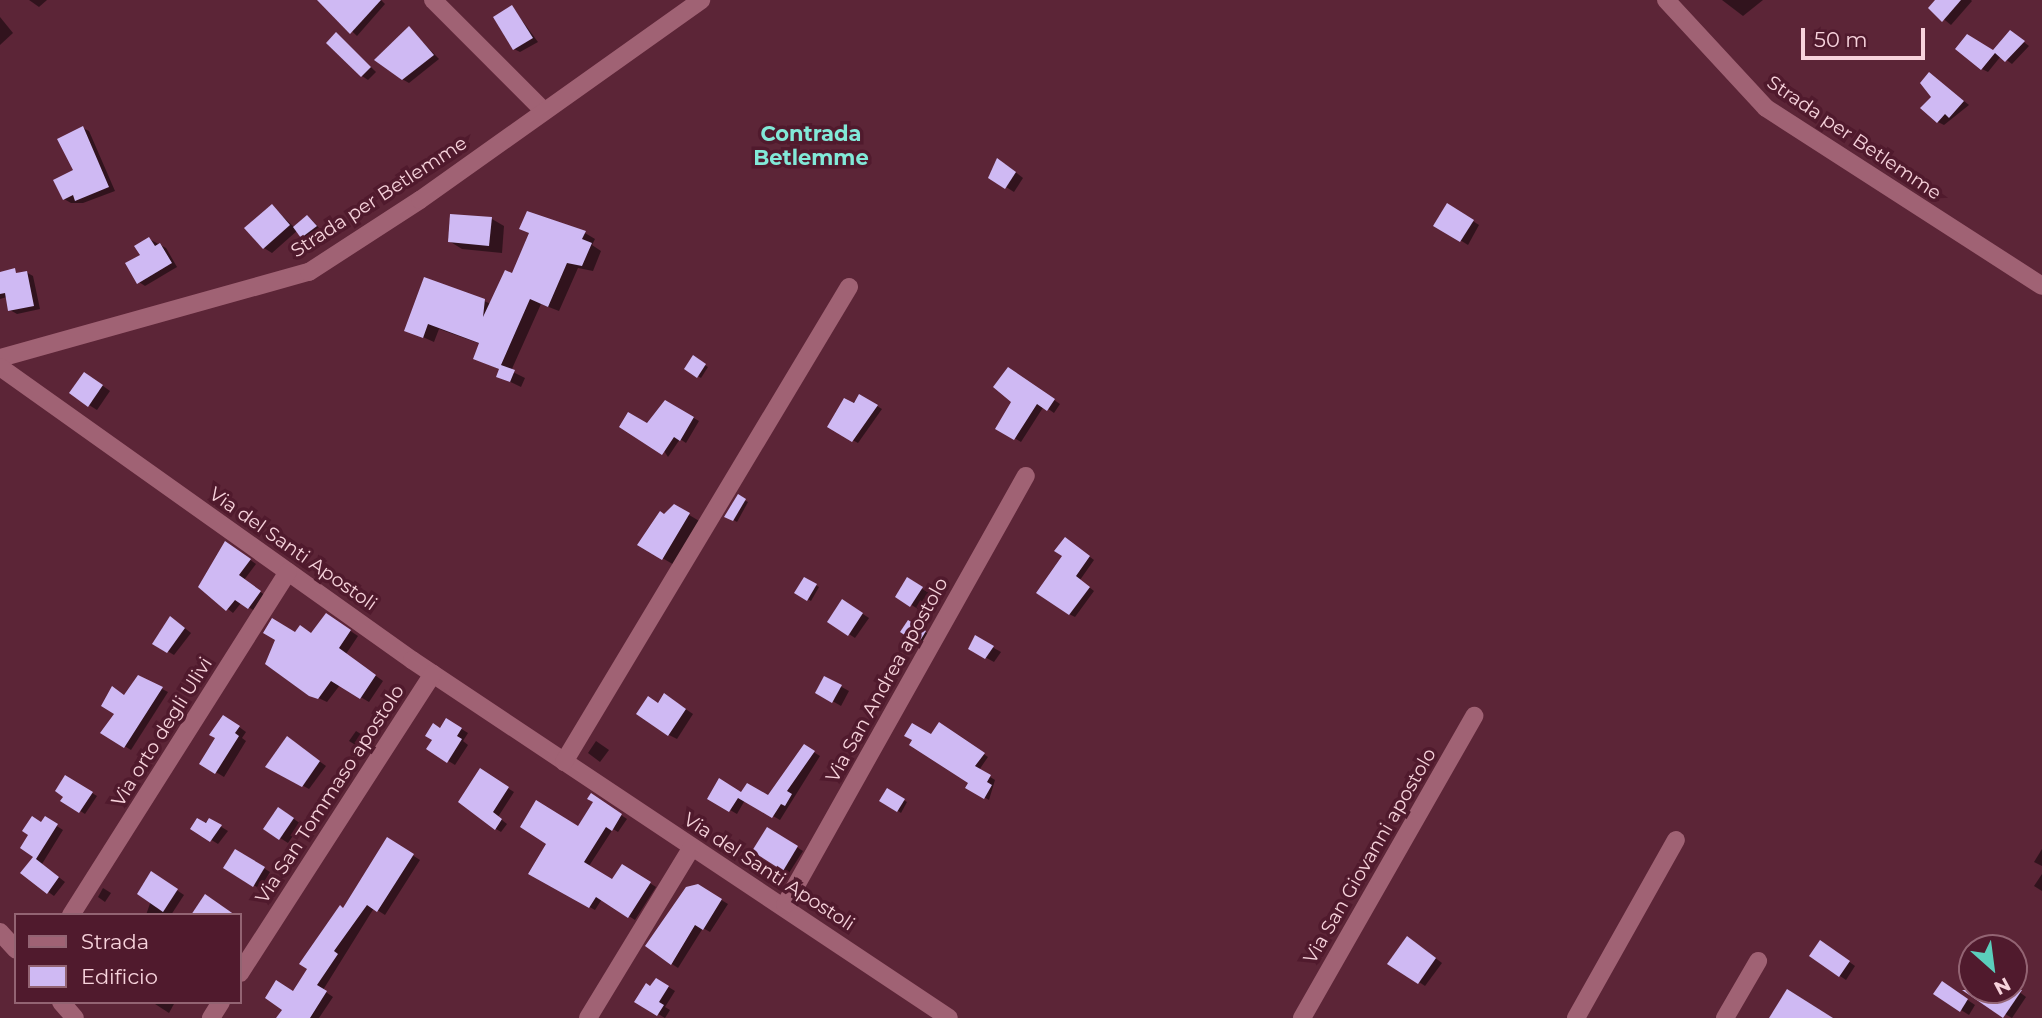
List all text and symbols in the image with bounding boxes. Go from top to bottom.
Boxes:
scale bar [1804,14,1928,58]
text: 50 m [1814,27,1868,52]
street label: Strada per Betlemme [1762,71,1946,205]
district label: Contrada Betlemme [753,121,869,171]
street label: Strada per Betlemme [287,132,471,262]
street label: Via del Santi Apostoli [205,482,381,616]
street label: Via San Andrea apostolo [821,574,953,786]
street label: Via orto degli Ulivi [107,653,217,811]
street label: Via San Tommaso apostolo [251,680,409,908]
street label: Via San Giovanni apostolo [1299,744,1441,968]
street label: Via del Santi Apostoli [679,808,859,936]
legend [14,913,242,1004]
text: Strada [81,929,149,954]
north arrow [1958,934,2028,1004]
text: Edificio [81,964,158,989]
text: N [1990,972,2014,1000]

